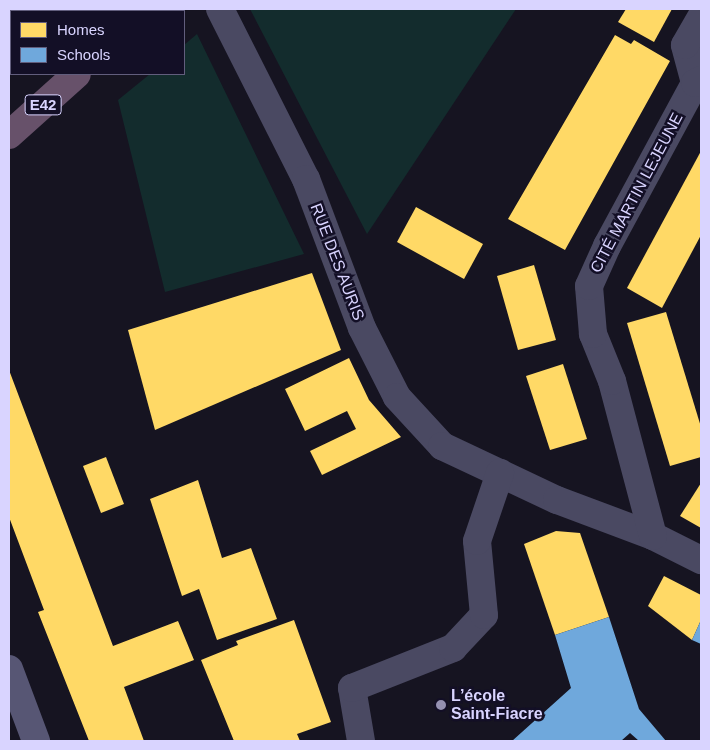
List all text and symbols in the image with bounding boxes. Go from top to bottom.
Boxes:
legend [10,10,185,75]
text: Homes [57,21,105,38]
text: Schools [57,46,110,63]
road number: E42 [24,92,62,118]
street label: CITÉ MARTIN LEJEUNE [587,110,687,276]
street label: RUE DES AURIS [306,200,368,324]
place label: L’école Saint-Fiacre [451,686,543,724]
marker: L’école Saint-Fiacre [435,699,447,711]

